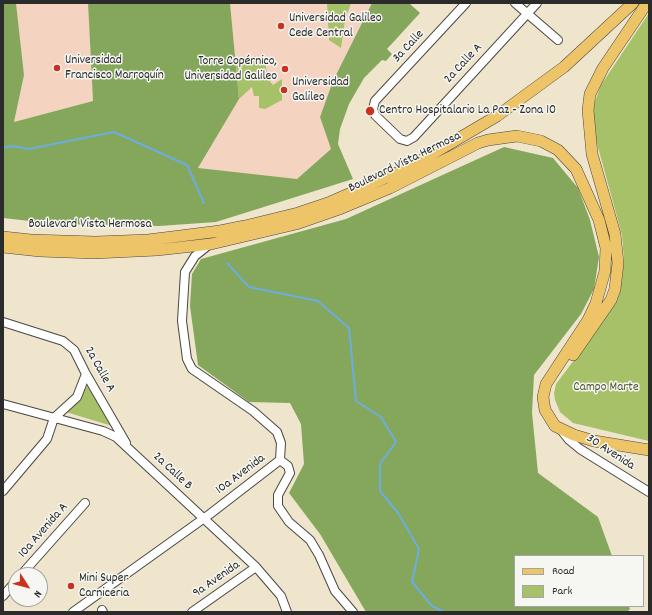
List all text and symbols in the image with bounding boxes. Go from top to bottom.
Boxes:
place label: Universidad Galileo Cede Central [289,11,381,42]
marker: Universidad Galileo Cede Central [276,21,286,31]
street label: 3a Calle [390,27,428,67]
street label: 2a Calle A [441,41,487,87]
place label: Universidad Francisco Marroquín [65,53,164,84]
place label: Torre Copérnico, Universidad Galileo [185,54,277,85]
marker: Universidad Francisco Marroquín [52,63,62,73]
marker: Torre Copérnico, Universidad Galileo [280,64,290,74]
place label: Universidad Galileo [292,75,349,106]
marker: Universidad Galileo [279,85,289,95]
place label: Centro Hospitalario La Paz - Zona 10 [379,103,556,119]
marker: Centro Hospitalario La Paz - Zona 10 [364,105,376,117]
street label: Boulevard Vista Hermosa [346,129,464,197]
street label: Boulevard Vista Hermosa [28,217,152,233]
street label: 2a Calle A [80,345,118,395]
park label: Campo Marte [573,380,639,396]
street label: 30 Avenida [583,432,637,474]
street label: 2a Calle B [149,450,195,494]
street label: 10a Avenida [213,451,269,499]
street label: 10a Avenida A [16,500,72,562]
legend [514,555,644,607]
street label: 9a Avenida [190,558,244,602]
text: Road [552,563,574,580]
north arrow [8,567,48,607]
place label: Mini Super Carniceria [79,571,129,602]
marker: Mini Super Carniceria [66,581,76,591]
text: Park [552,583,572,600]
text: N [29,587,45,600]

